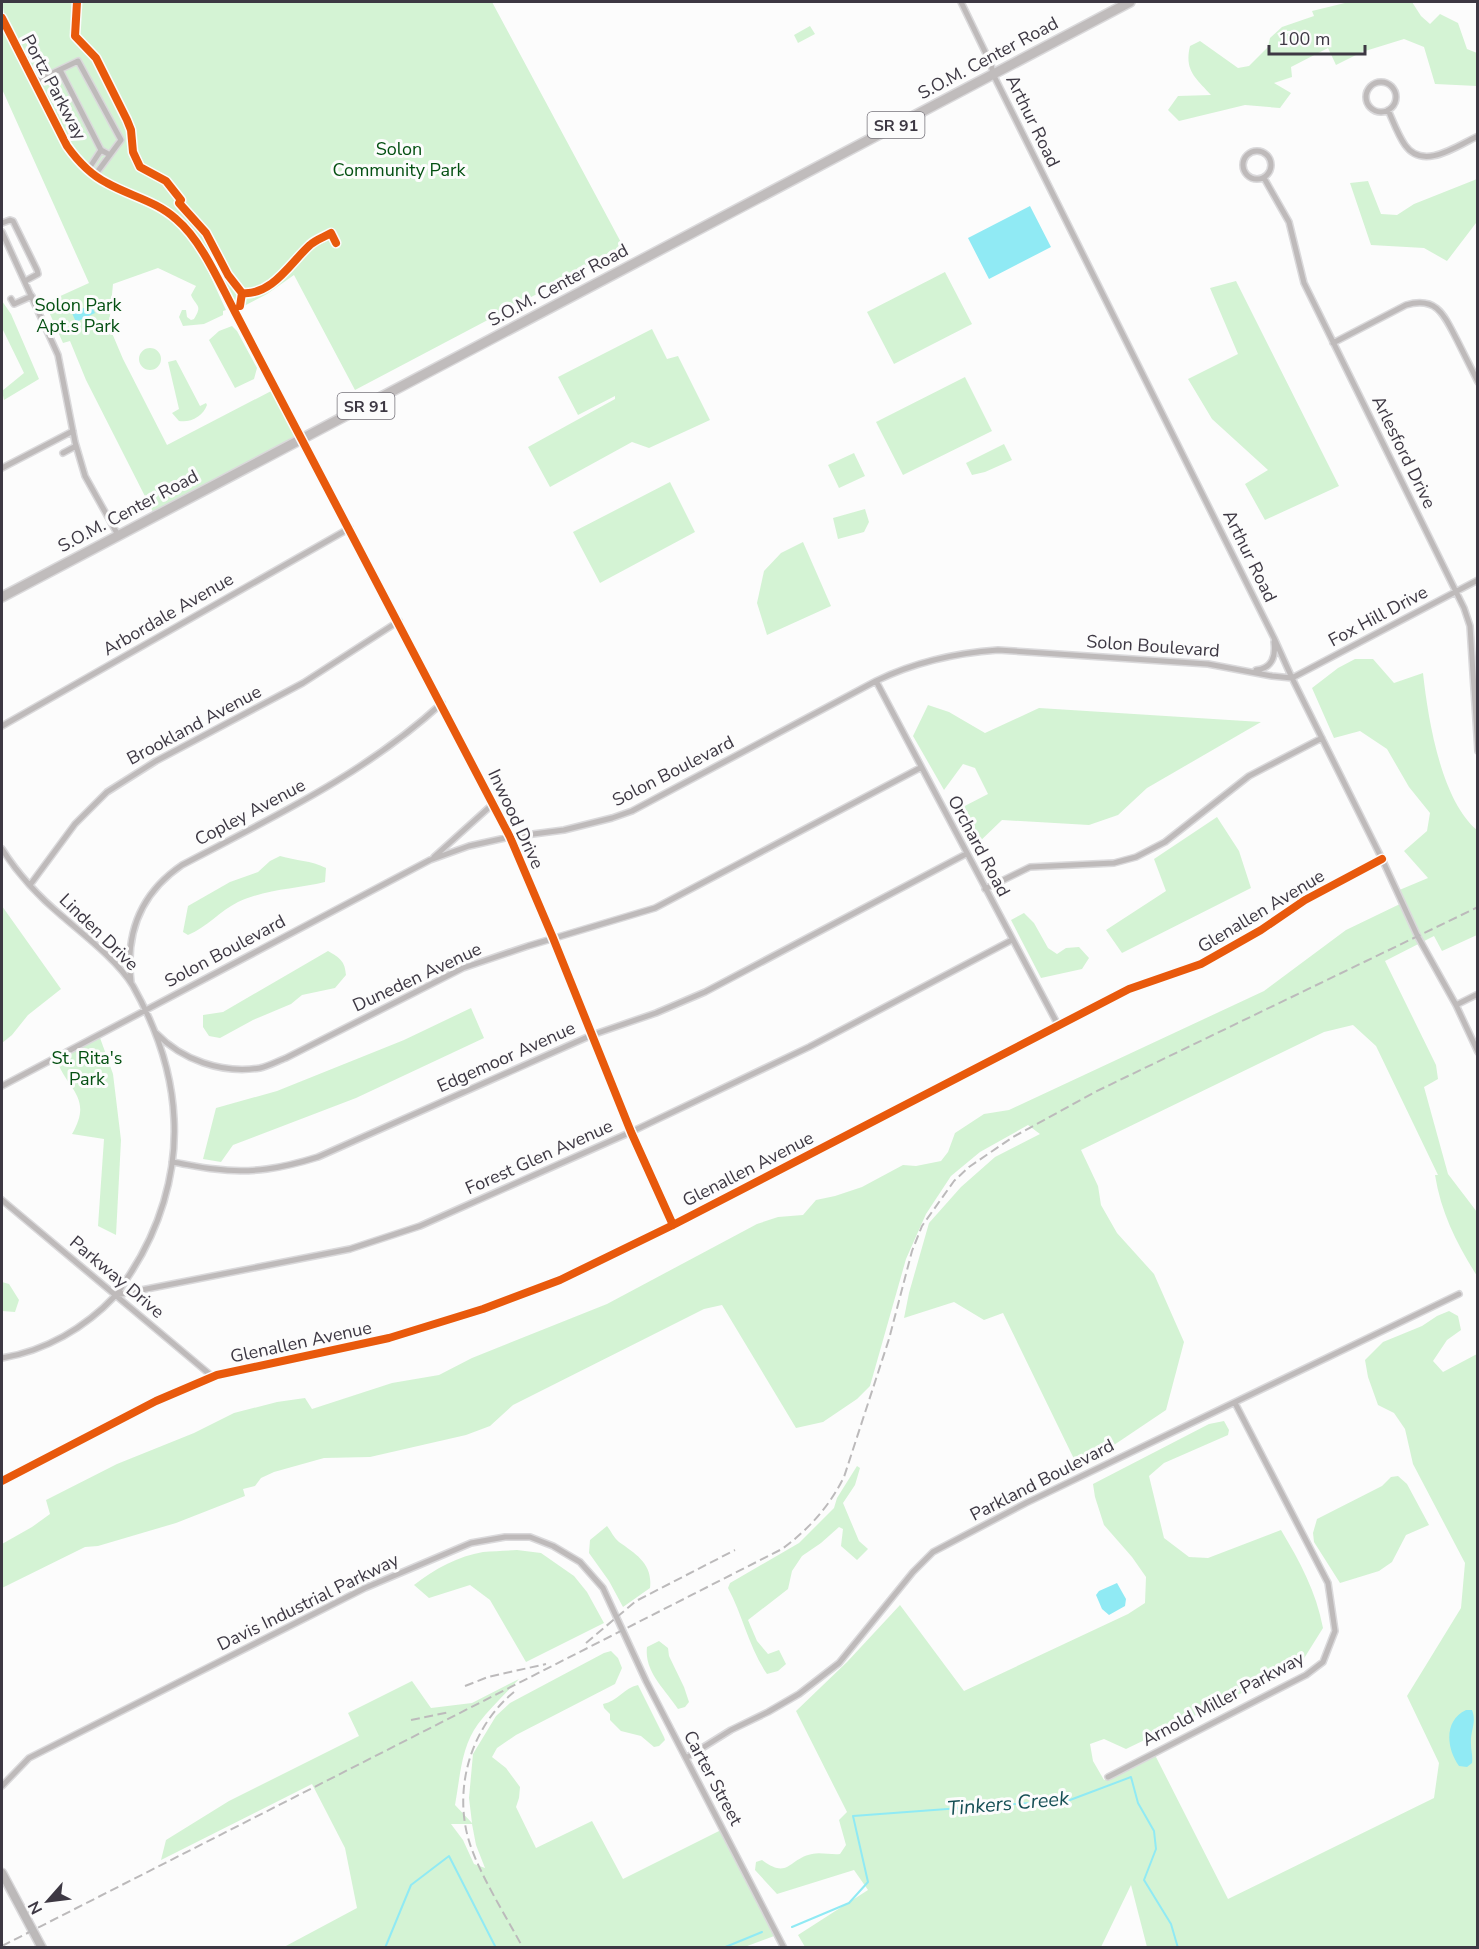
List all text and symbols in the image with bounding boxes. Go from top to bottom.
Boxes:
street label: S.O.M. Center Road [914,11,1062,105]
scale bar [1269,18,1365,56]
text: 100 m [1278,27,1330,51]
street label: Portz Parkway [16,30,92,145]
street label: Arthur Road [1000,71,1066,171]
road number: SR 91 [868,112,924,138]
park label: Solon Community Park [332,137,467,182]
street label: S.O.M. Center Road [484,238,632,332]
park label: Solon Park Apt.s Park [34,293,123,338]
street label: Arlesford Drive [1366,391,1442,513]
road number: SR 91 [338,393,394,419]
street label: S.O.M. Center Road [54,464,202,558]
street label: Arthur Road [1217,506,1283,606]
street label: Arbordale Avenue [98,567,238,661]
street label: Fox Hill Drive [1324,580,1432,652]
street label: Solon Boulevard [1086,629,1220,663]
street label: Brookland Avenue [123,679,265,771]
street label: Solon Boulevard [608,730,738,812]
street label: Inwood Drive [482,765,550,873]
street label: Copley Avenue [191,773,309,851]
street label: Orchard Road [942,791,1016,901]
street label: Glenallen Avenue [1193,864,1329,958]
street label: Linden Drive [54,888,144,976]
street label: Solon Boulevard [160,909,290,993]
street label: Duneden Avenue [349,937,485,1017]
street label: Edgemoor Avenue [433,1016,579,1098]
park label: St. Rita's Park [51,1046,123,1091]
street label: Forest Glen Avenue [462,1114,616,1200]
street label: Glenallen Avenue [678,1126,818,1212]
street label: Parkway Drive [65,1230,169,1324]
street label: Glenallen Avenue [228,1315,374,1369]
street label: Parkland Boulevard [966,1433,1118,1527]
street label: Davis Industrial Parkway [213,1547,403,1656]
street label: Arnold Miller Parkway [1138,1646,1309,1752]
street label: Carter Street [678,1726,748,1830]
water label: Tinkers Creek [946,1785,1071,1822]
north arrow [18,1871,78,1931]
text: N [23,1897,48,1918]

